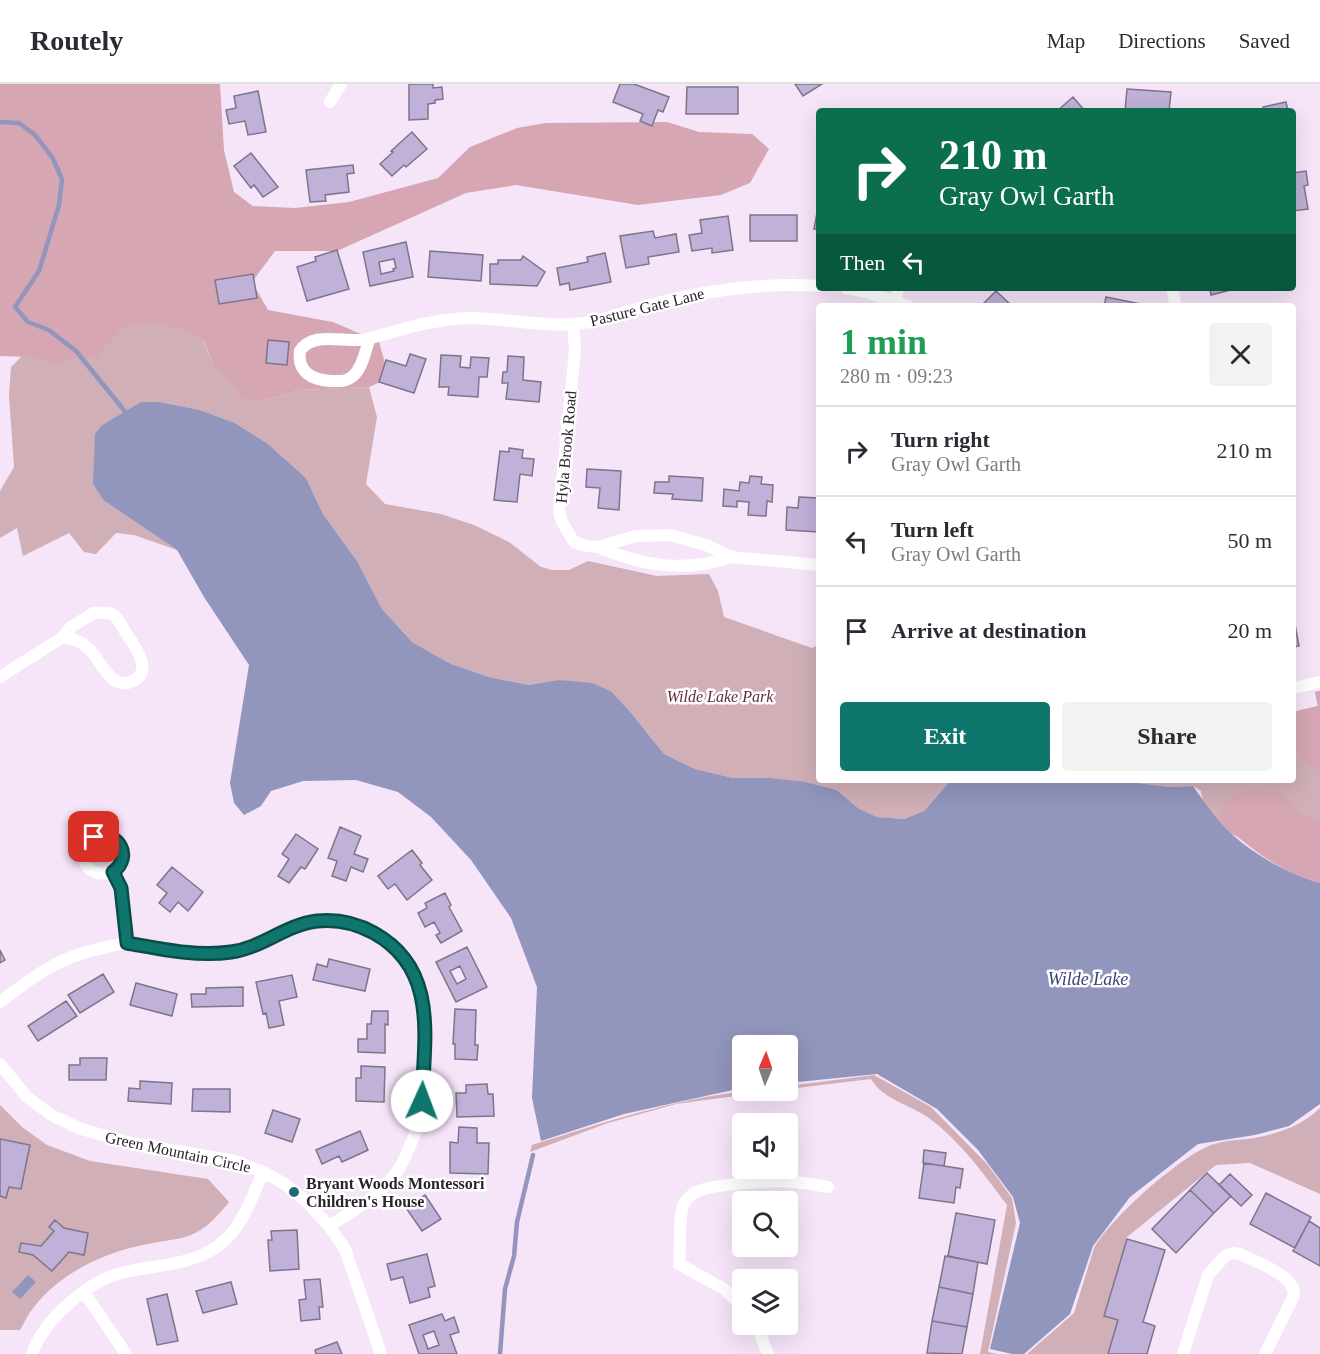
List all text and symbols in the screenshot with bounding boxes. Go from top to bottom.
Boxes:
text: Routely [30,25,123,56]
text: Map [1047,29,1085,53]
text: Directions [1118,29,1206,53]
text: Saved [1239,29,1290,53]
icon: right [840,132,918,210]
text: 210 m [939,132,1048,178]
text: Gray Owl Garth [939,181,1114,211]
icon: left [897,246,930,279]
text: Then [840,250,885,275]
street label: Pasture Gate Lane [588,285,706,329]
text: 1 min [840,322,927,362]
button: close [1209,323,1272,386]
text: 280 m · 09:23 [840,365,953,387]
street label: Hyla Brook Road [553,390,580,504]
text: Turn right [891,427,990,452]
icon: right [840,435,873,468]
text: 210 m [1216,438,1272,463]
text: Gray Owl Garth [891,453,1021,475]
text: Turn left [891,517,974,542]
icon: left [840,525,873,558]
text: 50 m [1227,528,1272,553]
text: Gray Owl Garth [891,543,1021,565]
icon: arrive [840,615,873,648]
text: Arrive at destination [891,618,1087,643]
text: 20 m [1227,618,1272,643]
park label: Wilde Lake Park [667,688,774,705]
button: Exit [840,702,1050,771]
button: Share [1062,702,1272,771]
pin [68,811,119,862]
icon: arrive [77,820,110,853]
water label: Wilde Lake [1048,969,1128,989]
north arrow [732,1035,798,1101]
map controls [732,1035,798,1335]
position arrow [390,1069,454,1133]
button: sound [732,1113,798,1179]
street label: Green Mountain Circle [104,1128,252,1176]
place label: Bryant Woods Montessori Children's House [306,1175,485,1210]
marker: Bryant Woods Montessori Children's House [287,1185,301,1199]
button: search [732,1191,798,1257]
button: layers [732,1269,798,1335]

